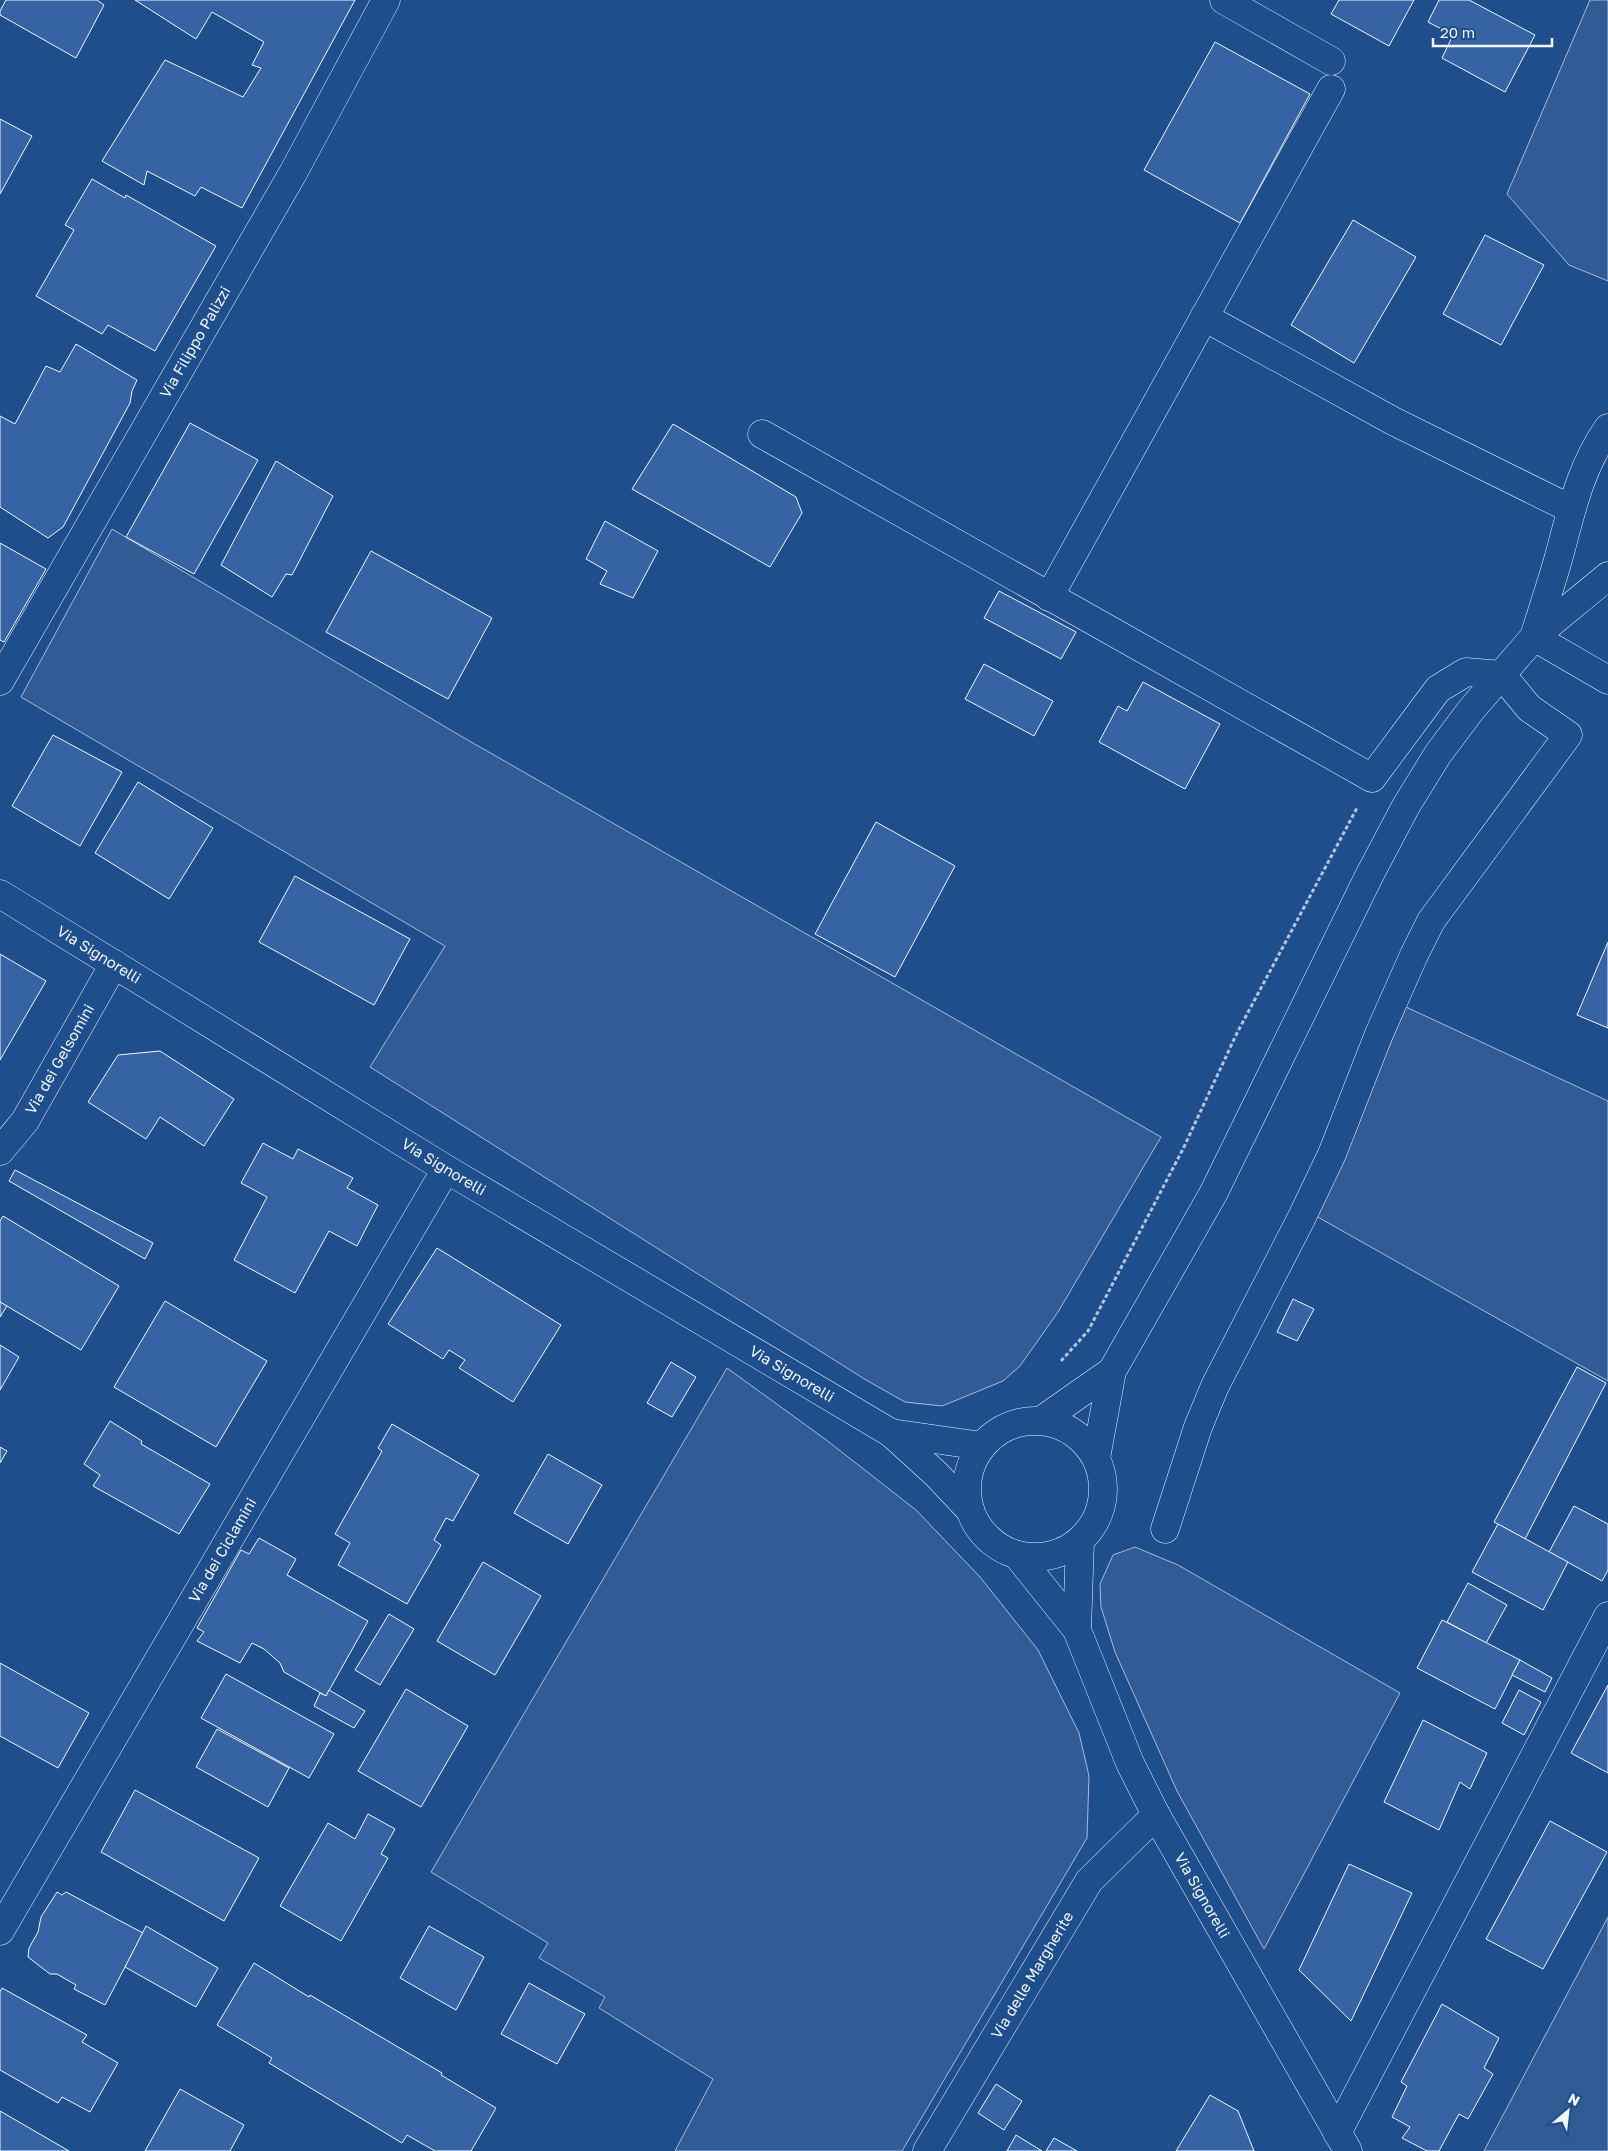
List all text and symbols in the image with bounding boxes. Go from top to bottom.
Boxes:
scale bar [1433,15,1552,47]
text: 20 m [1440,23,1475,41]
street label: Via Filippo Palizzi [155,283,234,401]
street label: Via Signorelli [54,921,145,987]
street label: Via dei Gelsomini [21,1001,97,1117]
street label: Via Signorelli [399,1134,490,1199]
street label: Via Signorelli [747,1341,838,1405]
street label: Via dei Ciclamini [184,1494,260,1606]
street label: Via Signorelli [1171,1849,1234,1941]
street label: Via delle Margherite [987,1908,1077,2042]
north arrow [1543,2086,1593,2136]
text: N [1566,2089,1583,2109]

